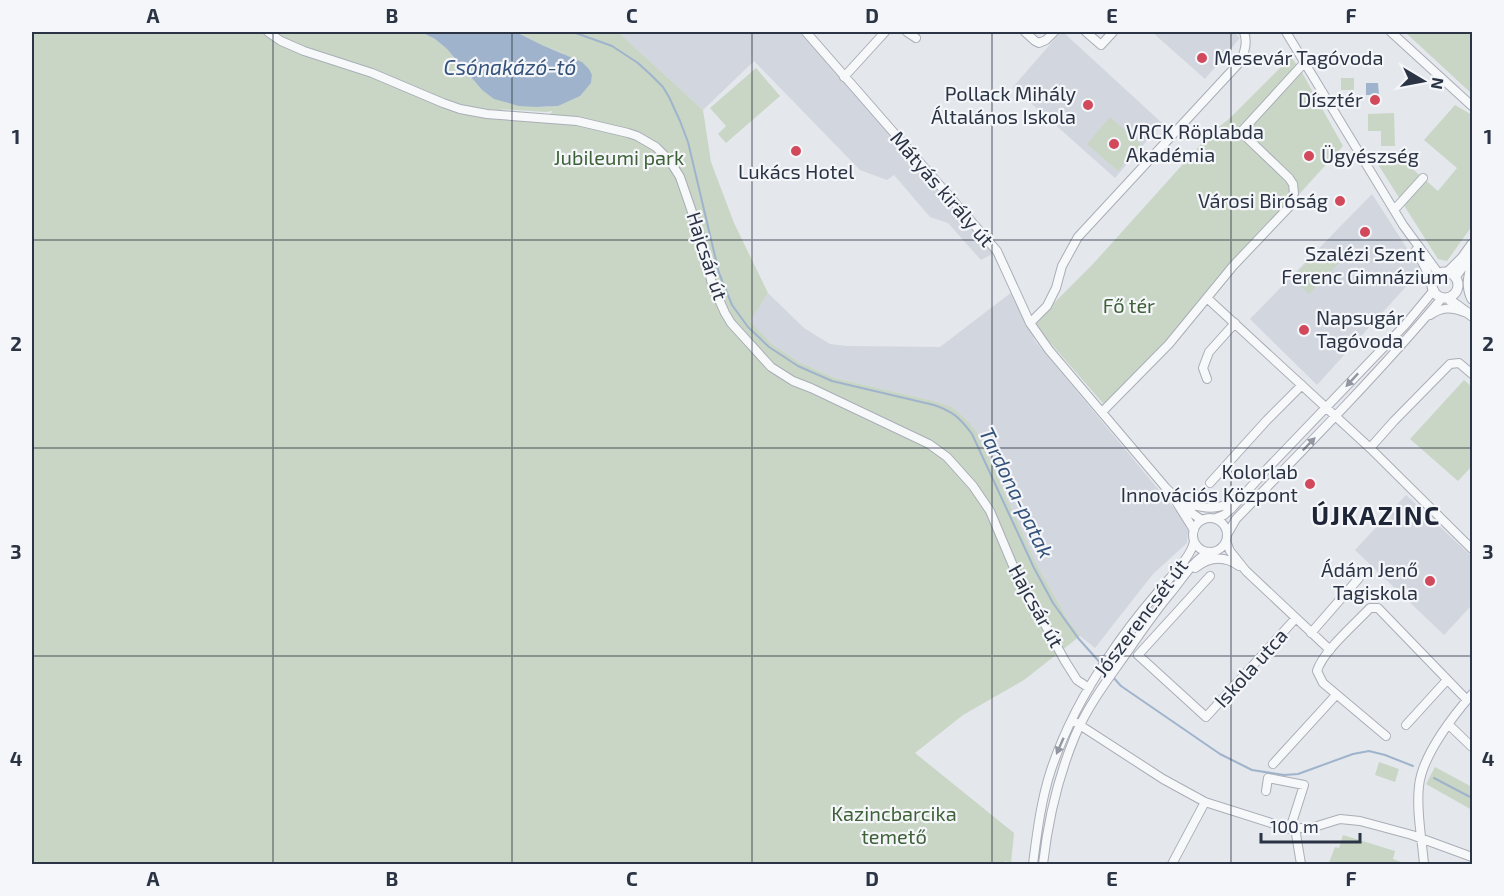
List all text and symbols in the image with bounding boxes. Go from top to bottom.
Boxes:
text: A [146,3,160,27]
text: B [386,3,398,27]
text: C [626,3,638,27]
text: D [865,3,879,27]
text: E [1106,3,1118,27]
text: F [1345,3,1357,27]
place label: Mesevár Tagóvoda [1214,45,1384,69]
marker: Mesevár Tagóvoda [1195,51,1209,65]
north arrow [1393,51,1453,111]
water label: Csónakázó-tó [444,54,576,79]
text: N [1428,76,1449,91]
place label: Pollack Mihály Általános Iskola [931,81,1076,128]
place label: Dísztér [1298,87,1363,111]
marker: Dísztér [1368,93,1382,107]
marker: Pollack Mihály Általános Iskola [1081,98,1095,112]
place label: VRCK Röplabda Akadémia [1126,119,1264,166]
text: 1 [12,124,20,148]
text: 1 [1484,124,1492,148]
street label: Mátyás király út [886,126,1000,251]
marker: VRCK Röplabda Akadémia [1107,137,1121,151]
place label: Ügyészség [1321,143,1419,167]
marker: Lukács Hotel [789,144,803,158]
park label: Jubileumi park [554,145,684,169]
marker: Ügyészség [1302,149,1316,163]
place label: Lukács Hotel [738,159,854,183]
place label: Városi Biróság [1198,188,1328,212]
marker: Városi Biróság [1333,194,1347,208]
street label: Hajcsár út [682,209,734,303]
marker: Szalézi Szent Ferenc Gimnázium [1358,225,1372,239]
place label: Szalézi Szent Ferenc Gimnázium [1281,241,1449,288]
park label: Fő tér [1103,293,1155,317]
place label: Napsugár Tagóvoda [1316,305,1404,352]
marker: Napsugár Tagóvoda [1297,323,1311,337]
text: 2 [10,331,22,355]
text: 2 [1482,331,1494,355]
one-way arrow [1345,373,1359,388]
water label: Tardona-patak [975,423,1060,562]
one-way arrow [1302,436,1316,451]
place label: Kolorlab Innovációs Központ [1121,459,1298,506]
marker: Kolorlab Innovációs Központ [1303,477,1317,491]
district label: ÚJKAZINC [1311,499,1441,530]
text: 3 [10,539,22,563]
text: 3 [1482,539,1494,563]
street label: Jószerencsét út [1088,554,1192,681]
place label: Ádám Jenő Tagiskola [1321,557,1418,604]
street label: Hajcsár út [1004,560,1070,652]
marker: Ádám Jenő Tagiskola [1423,574,1437,588]
street label: Iskola utca [1209,623,1292,712]
one-way arrow [1056,738,1065,755]
text: 4 [10,746,23,770]
text: 4 [1482,746,1495,770]
park label: Kazincbarcika temető [831,801,957,848]
scale bar [1261,806,1360,844]
text: 100 m [1270,815,1319,837]
text: A [146,866,160,890]
text: B [386,866,398,890]
text: C [626,866,638,890]
text: D [865,866,879,890]
text: E [1106,866,1118,890]
text: F [1345,866,1357,890]

